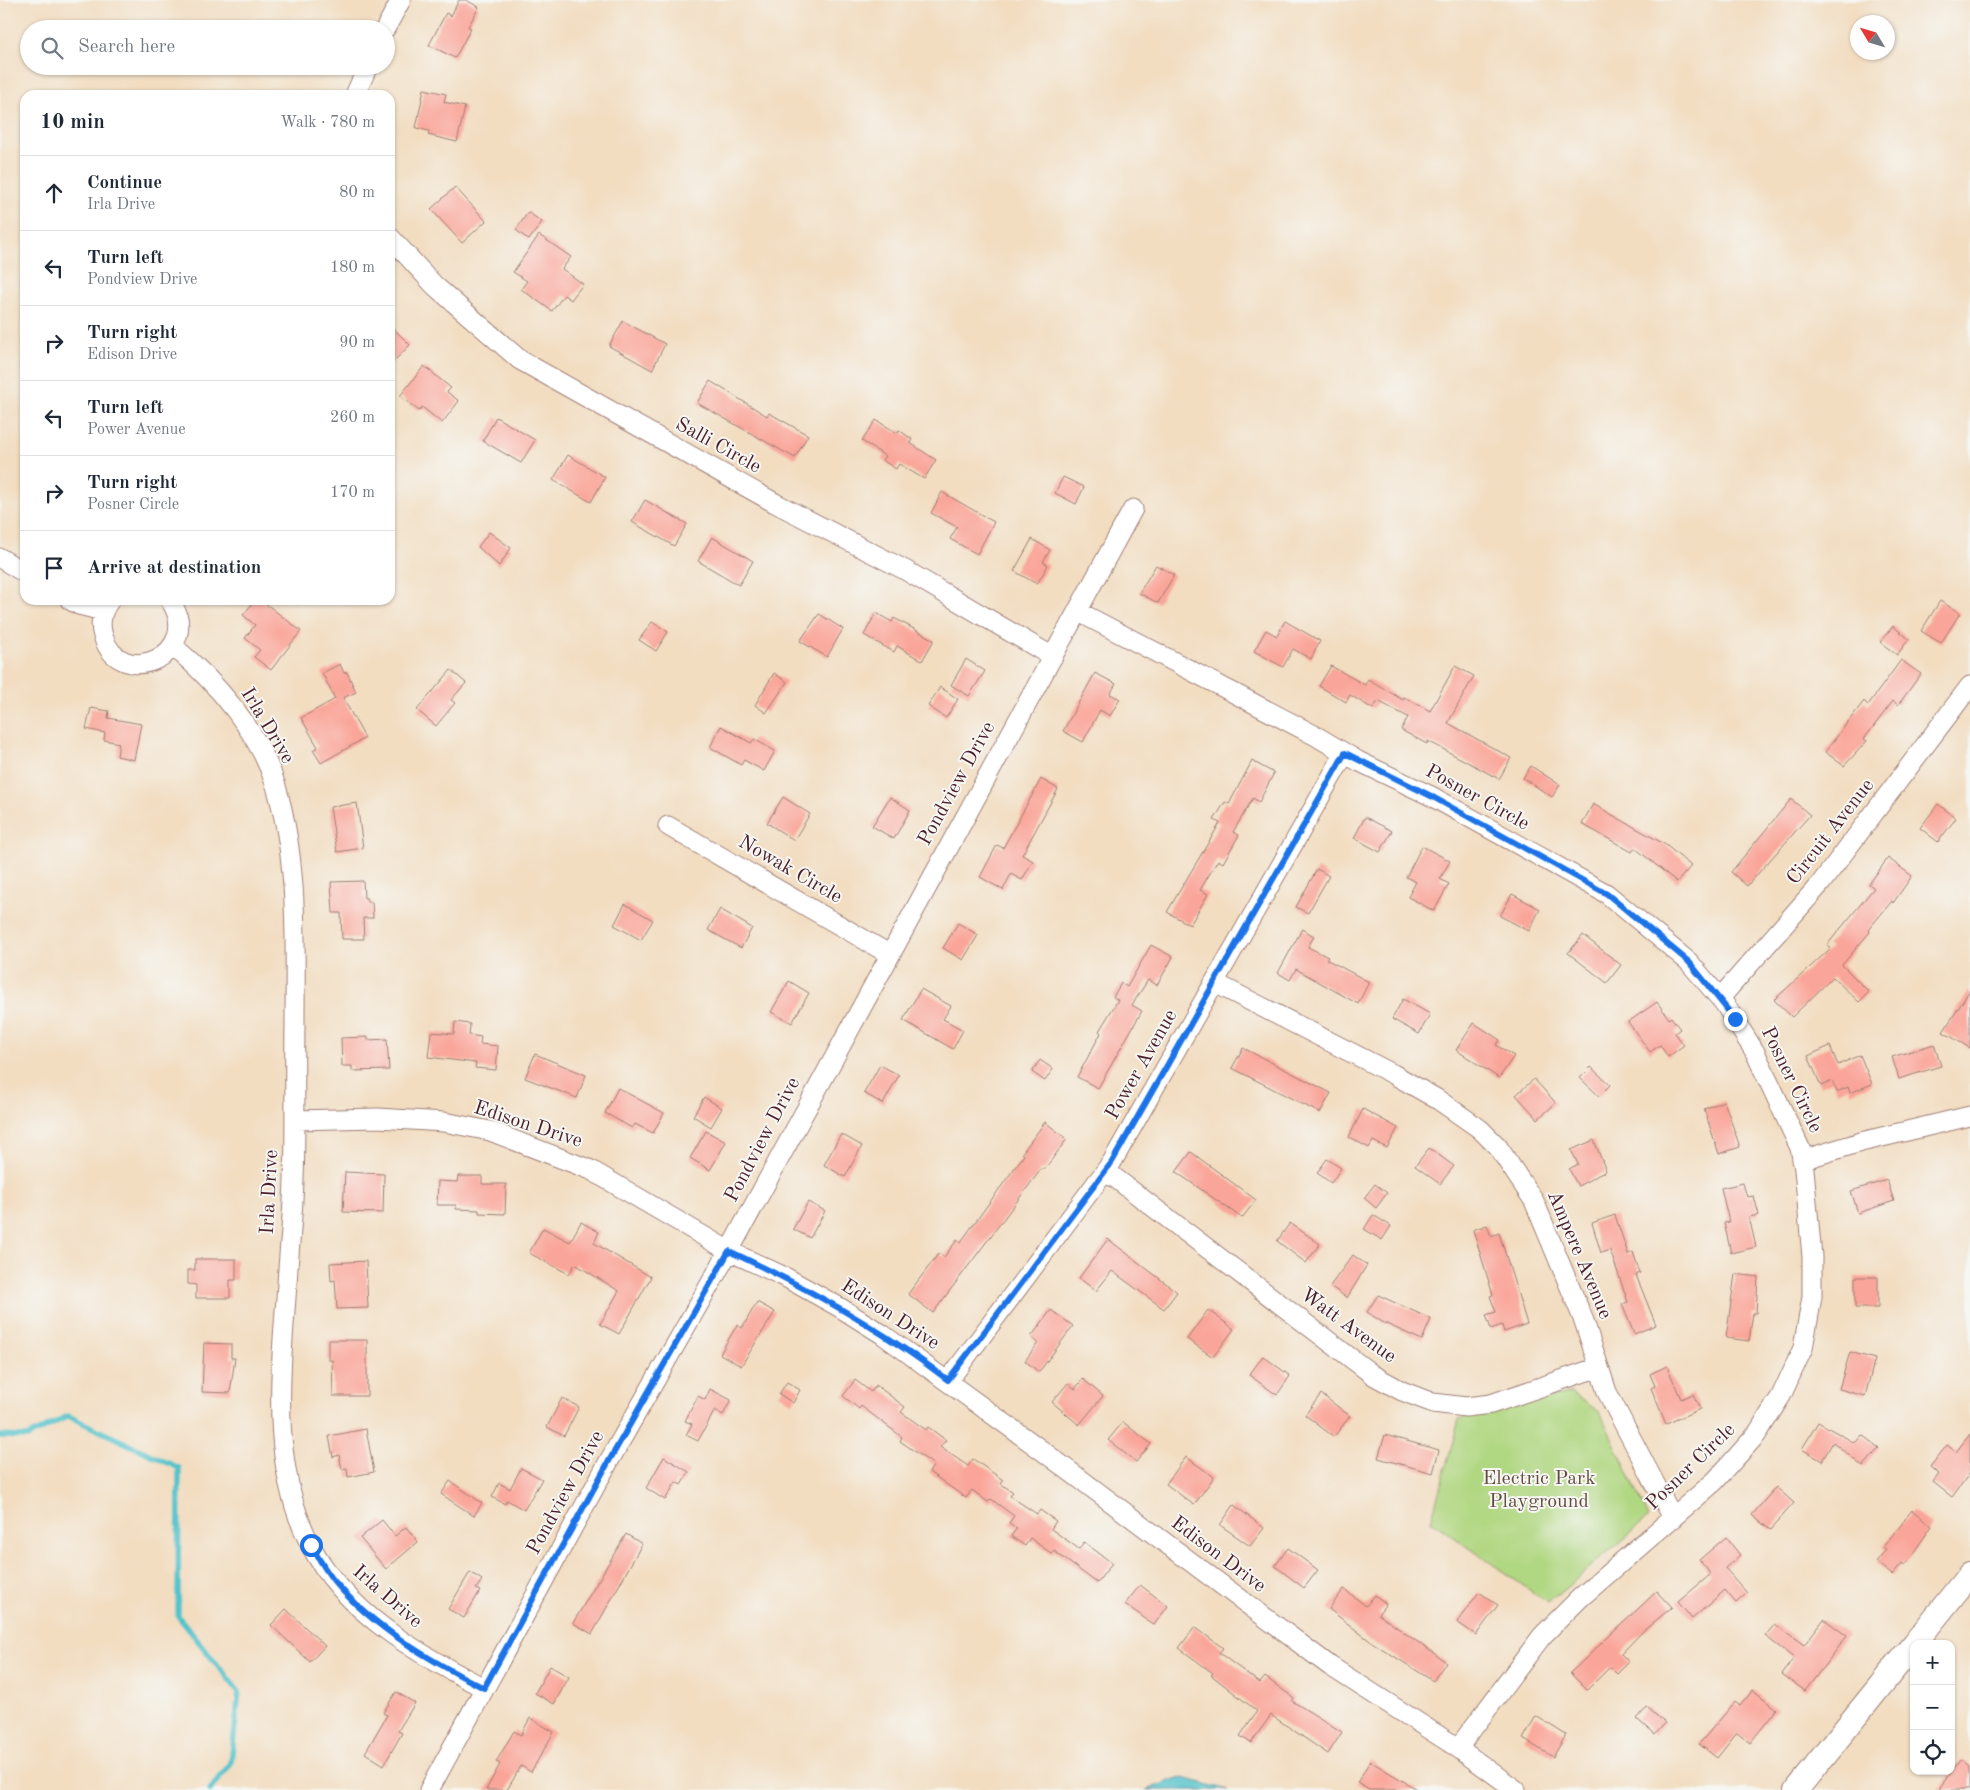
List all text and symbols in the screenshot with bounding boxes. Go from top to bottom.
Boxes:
north arrow [1850,15,1895,60]
search box [20,20,395,75]
icon: search [38,34,66,62]
text: Search here [78,38,175,57]
text: 10 min [40,112,105,133]
text: Walk · 780 m [280,115,375,131]
text: Continue [87,174,162,193]
icon: ahead [40,179,68,207]
text: 80 m [339,185,375,201]
text: Irla Drive [87,197,155,213]
text: Turn left [87,249,164,268]
icon: left [40,254,68,282]
text: 180 m [330,260,375,276]
text: Pondview Drive [87,272,197,288]
text: Turn right [87,324,177,343]
icon: right [40,329,68,357]
text: 90 m [339,335,375,351]
text: Edison Drive [87,347,177,363]
text: Turn left [87,399,164,418]
icon: left [40,404,68,432]
text: 260 m [330,410,375,426]
street label: Salli Circle [672,414,764,478]
text: Power Avenue [87,422,186,438]
text: Turn right [87,474,177,493]
icon: right [40,479,68,507]
text: 170 m [330,485,375,501]
text: Posner Circle [87,497,179,513]
icon: arrive [40,554,68,582]
text: Arrive at destination [87,559,261,578]
street label: Irla Drive [237,684,297,768]
street label: Pondview Drive [915,719,999,849]
street label: Posner Circle [1422,761,1532,835]
street label: Circuit Avenue [1784,775,1878,889]
street label: Nowak Circle [735,832,845,908]
street label: Power Avenue [1103,1007,1181,1123]
route end [1724,1008,1747,1031]
street label: Posner Circle [1757,1024,1825,1136]
street label: Pondview Drive [722,1074,804,1206]
street label: Edison Drive [471,1098,585,1152]
street label: Irla Drive [258,1149,282,1235]
street label: Ampere Avenue [1543,1188,1615,1322]
street label: Edison Drive [837,1276,943,1354]
street label: Watt Avenue [1297,1285,1399,1367]
street label: Posner Circle [1643,1420,1739,1514]
street label: Pondview Drive [524,1428,608,1558]
park label: Electric Park Playground [1482,1469,1596,1512]
street label: Edison Drive [1167,1513,1269,1597]
route start [300,1534,323,1557]
street label: Irla Drive [348,1562,426,1632]
map controls [1910,1640,1955,1775]
button: + [1910,1640,1955,1685]
button: − [1910,1685,1955,1730]
button: locate [1910,1730,1955,1775]

